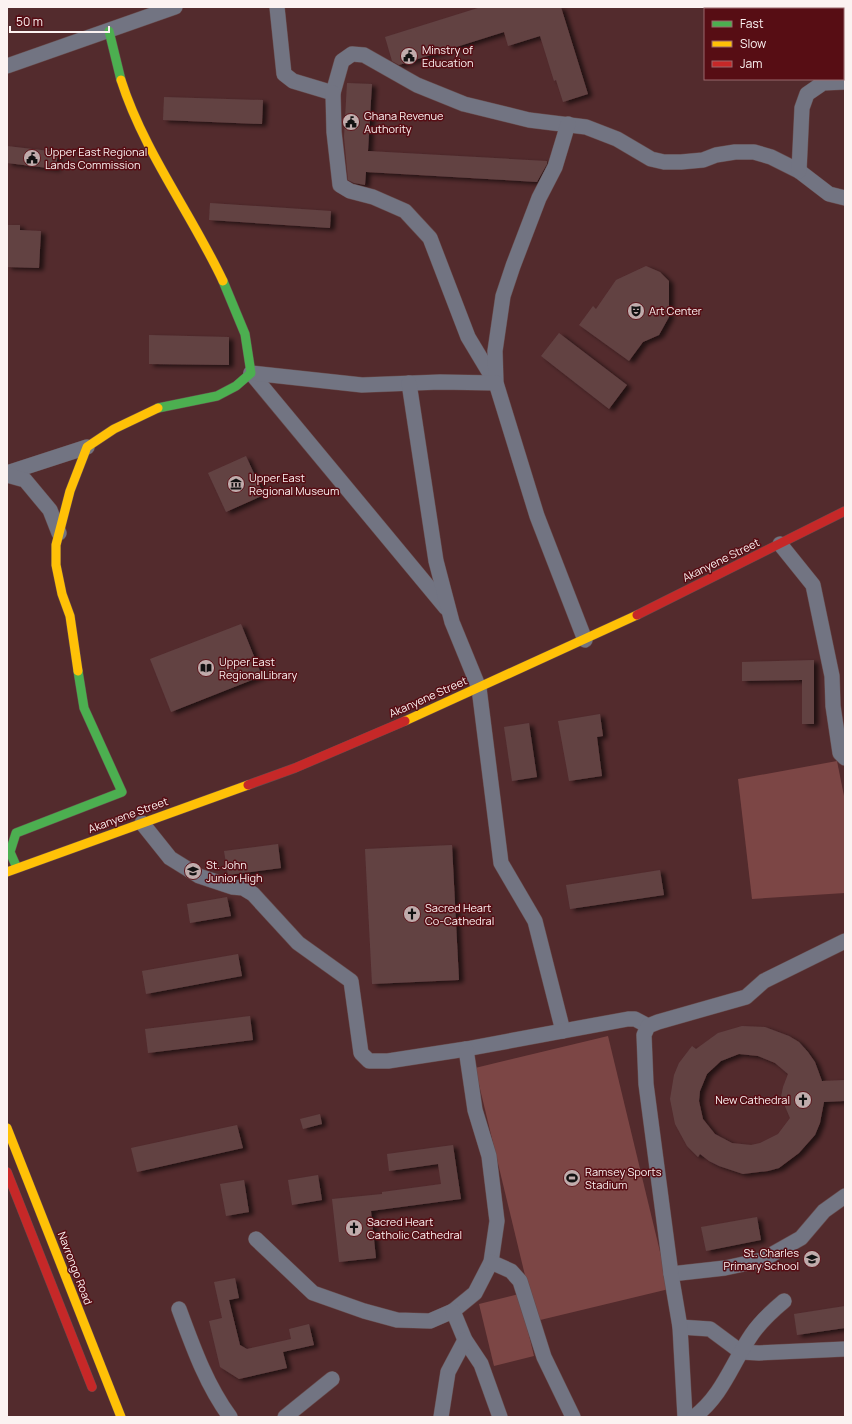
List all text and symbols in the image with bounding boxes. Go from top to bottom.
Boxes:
scale bar [10,8,109,34]
legend [704,8,844,80]
text: 50 m [16,13,43,30]
text: Fast [740,15,764,32]
text: Slow [740,35,766,52]
place label: Minstry of Education [422,42,474,70]
public building icon: Minstry of Education [399,46,419,66]
text: Jam [740,55,762,72]
place label: Ghana Revenue Authority [364,108,444,136]
public building icon: Ghana Revenue Authority [341,112,361,132]
place label: Upper East Regional Lands Commission [45,144,147,172]
public building icon: Upper East Regional Lands Commission [22,148,42,168]
theatre icon: Art Center [626,301,646,321]
place label: Art Center [649,303,702,318]
place label: Upper East Regional Museum [249,470,339,498]
museum icon: Upper East Regional Museum [226,474,246,494]
street label: Akanyene Street [680,534,762,585]
place label: Upper East RegionalLibrary [219,654,298,682]
library icon: Upper East RegionalLibrary [196,658,216,678]
street label: Akanyene Street [386,673,469,721]
street label: Akanyene Street [86,793,170,836]
place label: St. John Junior High [206,857,263,885]
school or university icon: St. John Junior High [183,861,203,881]
place label: Sacred Heart Co-Cathedral [425,900,494,928]
church icon: Sacred Heart Co-Cathedral [402,904,422,924]
church icon: New Cathedral [793,1090,813,1110]
place label: New Cathedral [715,1092,790,1107]
place label: Ramsey Sports Stadium [585,1164,662,1192]
sports icon: Ramsey Sports Stadium [562,1168,582,1188]
place label: Sacred Heart Catholic Cathedral [367,1214,462,1242]
church icon: Sacred Heart Catholic Cathedral [344,1218,364,1238]
street label: Navrongo Road [55,1229,96,1307]
place label: St. Charles Primary School [724,1245,799,1273]
school or university icon: St. Charles Primary School [802,1249,822,1269]

